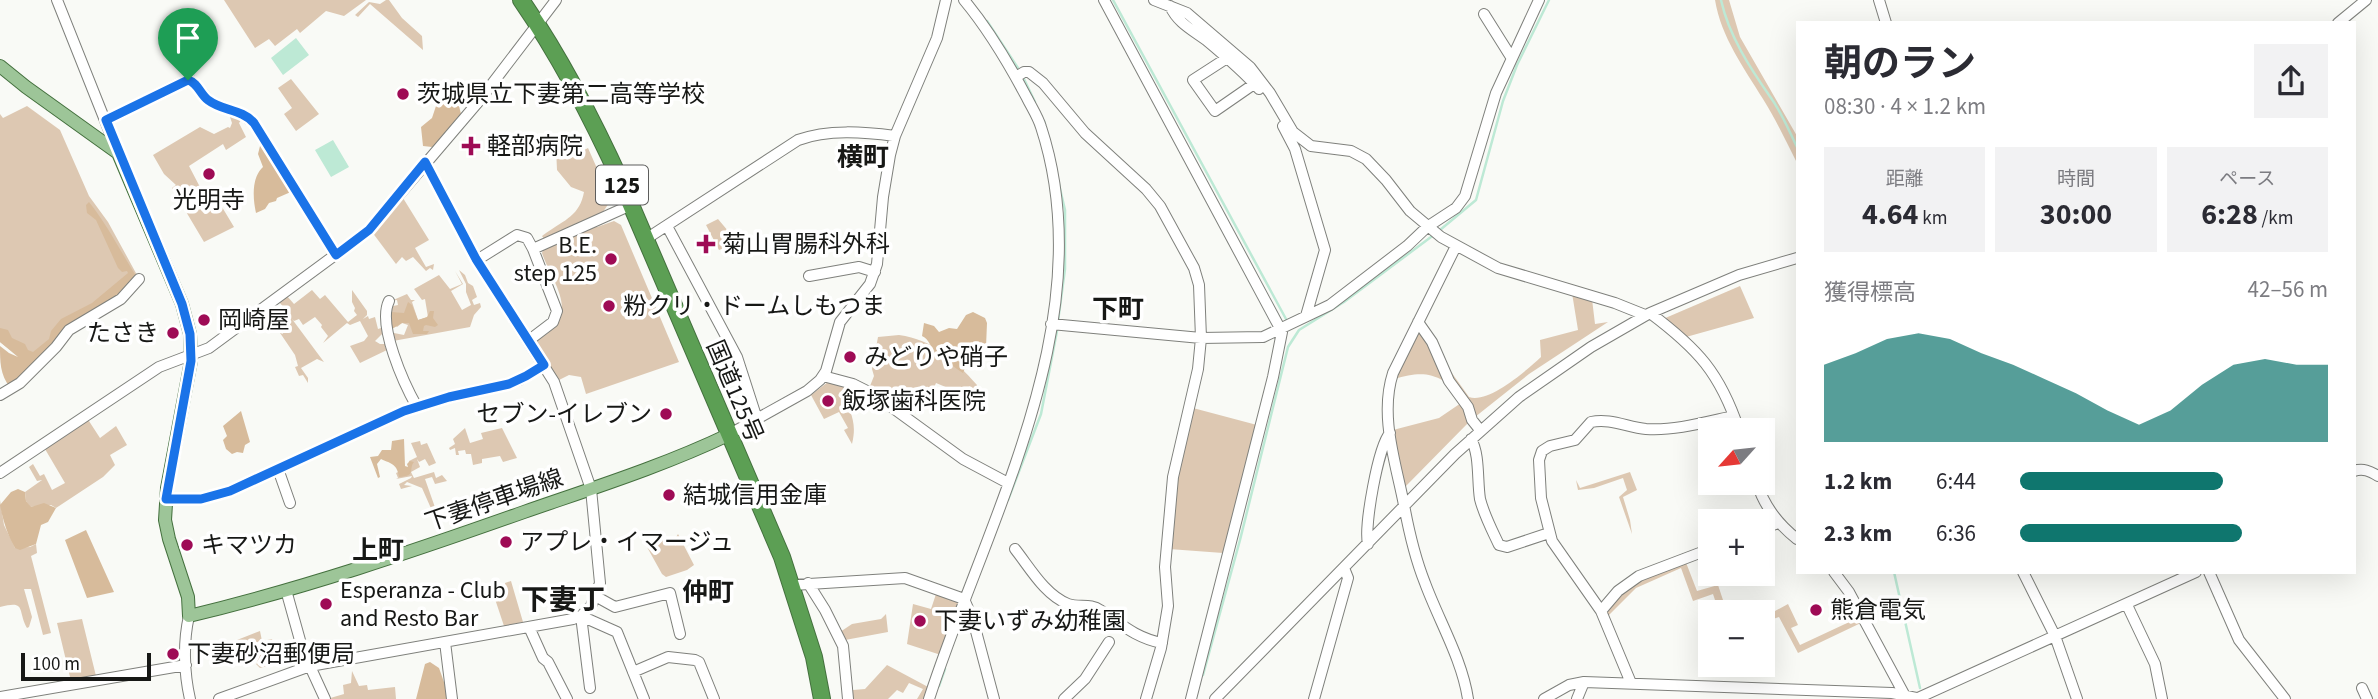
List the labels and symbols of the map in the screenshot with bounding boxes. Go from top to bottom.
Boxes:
pin [158,8,218,80]
place label: 茨城県立下妻第二高等学校 [417,77,705,112]
marker: 茨城県立下妻第二高等学校 [395,86,411,102]
place label: 軽部病院 [487,129,583,164]
marker: 軽部病院 [461,136,481,156]
district label: 横町 [837,139,889,176]
marker: 光明寺 [201,166,217,182]
road number: 125 [596,166,648,204]
place label: 光明寺 [173,183,245,218]
place label: 菊山胃腸科外科 [722,227,890,262]
place label: B.E. step 125 [514,228,597,291]
marker: 菊山胃腸科外科 [696,234,716,254]
marker: B.E. step 125 [603,251,619,267]
place label: 粉クリ・ドームしもつま [623,289,885,324]
district label: 下町 [1092,291,1144,328]
marker: 粉クリ・ドームしもつま [601,298,617,314]
place label: 岡崎屋 [218,303,290,338]
marker: 岡崎屋 [196,312,212,328]
place label: たさき [87,316,159,351]
marker: たさき [165,325,181,341]
street label: 国道125号 [697,335,772,448]
place label: みどりや硝子 [864,340,1008,375]
marker: みどりや硝子 [842,349,858,365]
place label: 飯塚歯科医院 [842,384,986,419]
marker: 飯塚歯科医院 [820,393,836,409]
place label: セブン-イレブン [477,397,652,432]
marker: セブン-イレブン [658,406,674,422]
north arrow [1698,418,1774,495]
street label: 下妻停車場線 [420,460,568,540]
place label: 結城信用金庫 [683,478,827,513]
marker: 結城信用金庫 [661,487,677,503]
place label: アプレ・イマージュ [520,525,734,560]
place label: キマツカ [201,528,297,563]
district label: 上町 [352,532,404,569]
marker: アプレ・イマージュ [498,534,514,550]
marker: キマツカ [179,537,195,553]
place label: Esperanza - Club and Resto Bar [340,573,506,636]
district label: 仲町 [682,574,734,611]
district label: 下妻丁 [521,580,605,620]
place label: 熊倉電気 [1830,593,1926,628]
marker: Esperanza - Club and Resto Bar [318,596,334,612]
marker: 熊倉電気 [1808,602,1824,618]
place label: 下妻いずみ幼稚園 [934,604,1126,639]
marker: 下妻いずみ幼稚園 [912,613,928,629]
place label: 下妻砂沼郵便局 [187,637,355,672]
marker: 下妻砂沼郵便局 [165,646,181,662]
scale bar [21,650,150,682]

